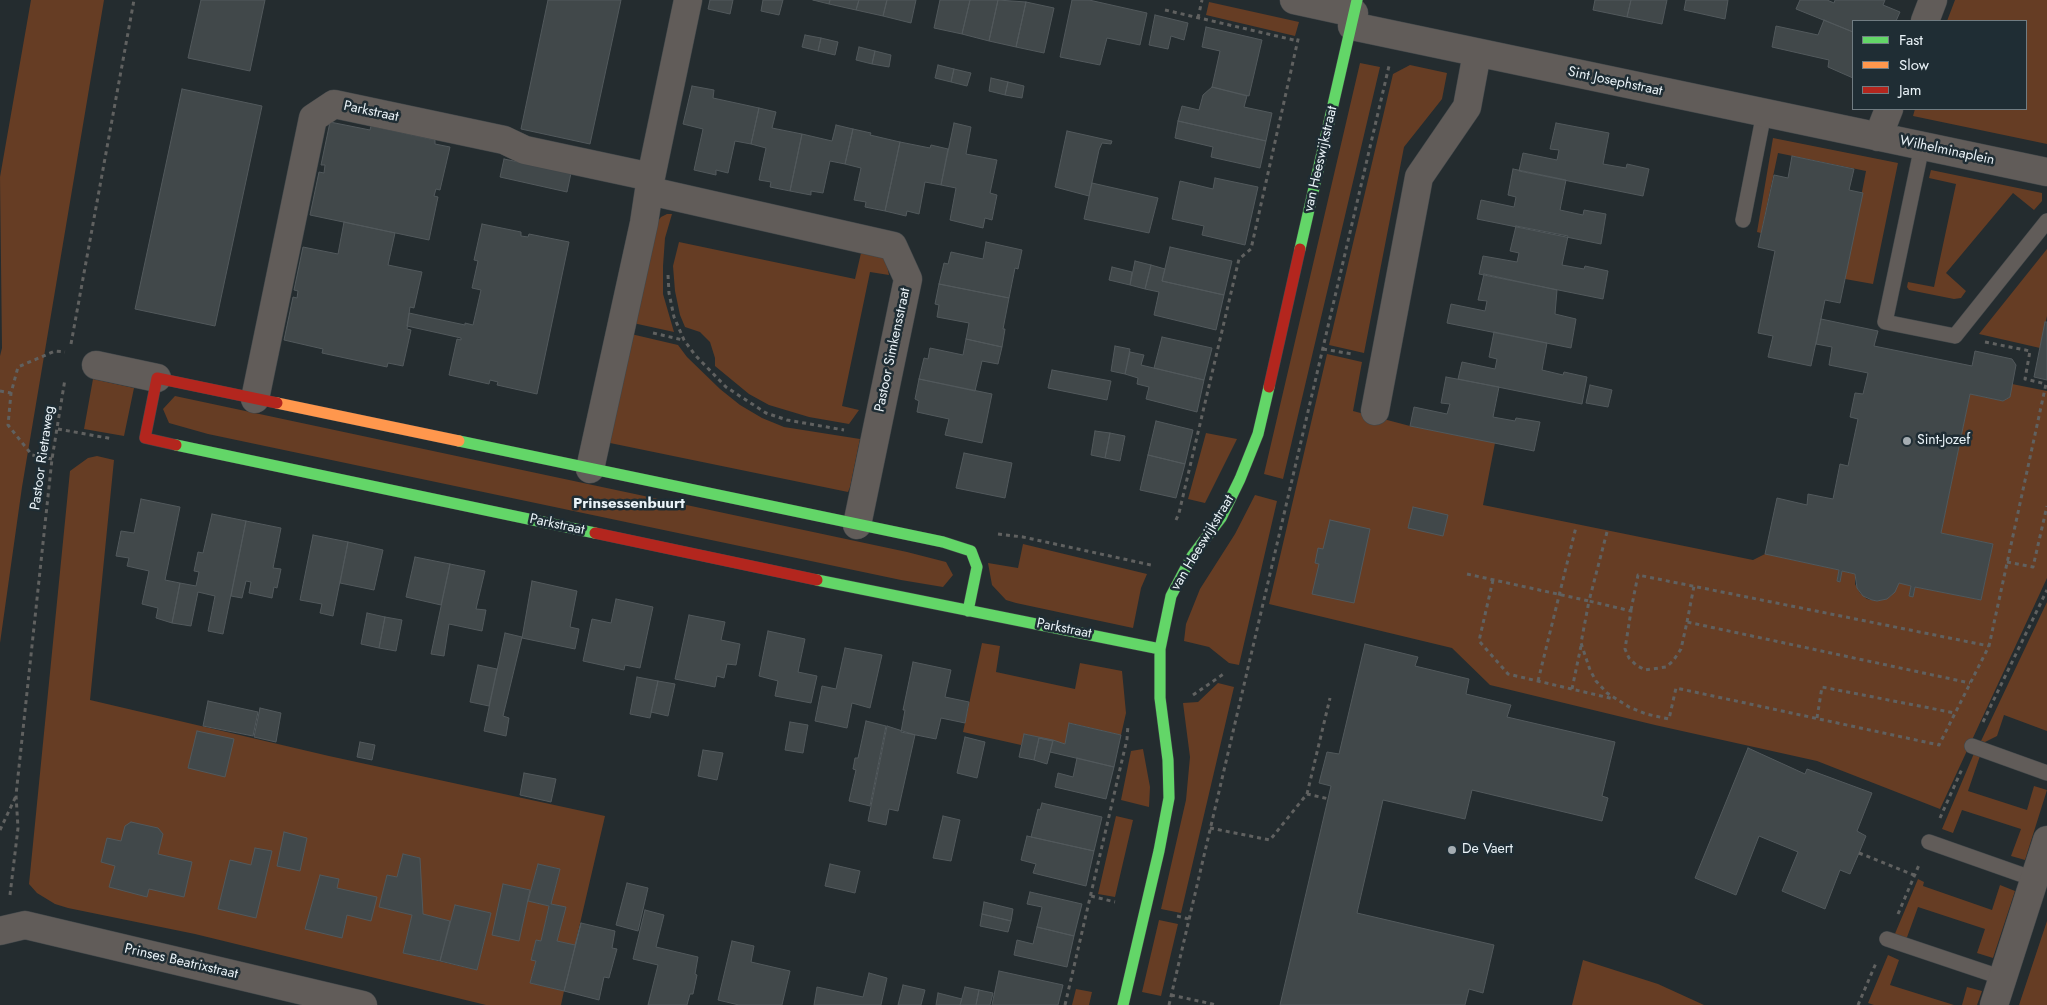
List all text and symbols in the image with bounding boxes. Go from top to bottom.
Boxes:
legend [1852,20,2027,110]
text: Fast [1899,29,1923,51]
text: Slow [1899,54,1929,76]
street label: Sint Josephstraat [1566,64,1664,100]
text: Jam [1899,79,1922,101]
street label: Parkstraat [342,98,400,126]
street label: van Heeswijkstraat [1301,105,1341,213]
street label: Wilhelminaplein [1898,133,1996,169]
street label: Pastoor Simkensstraat [872,286,914,414]
street label: Pastoor Rietraweg [27,405,59,511]
place label: Sint-Jozef [1917,433,1970,449]
marker: Sint-Jozef [1901,435,1913,447]
street label: van Heeswijkstraat [1168,492,1238,594]
district label: Prinsessenbuurt [573,495,685,513]
street label: Parkstraat [528,511,586,539]
street label: Parkstraat [1035,615,1093,643]
place label: De Vaert [1462,842,1513,858]
marker: De Vaert [1446,844,1458,856]
street label: Prinses Beatrixstraat [123,941,239,983]

